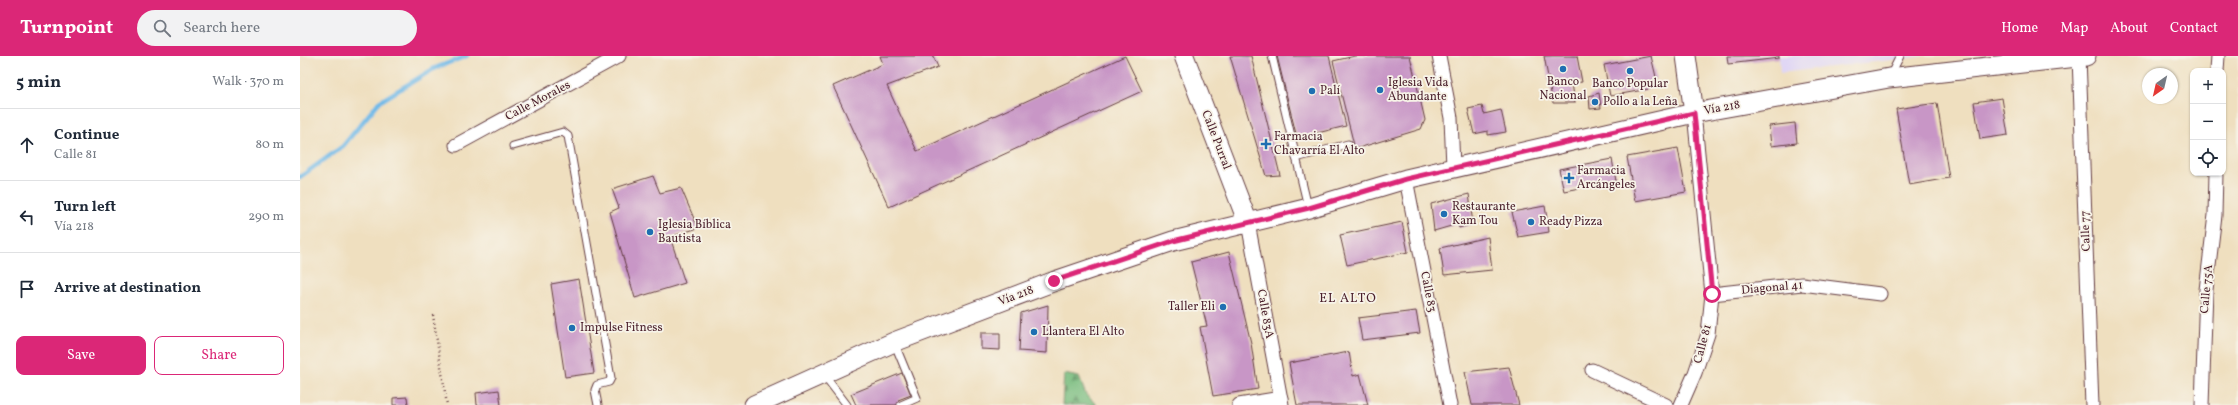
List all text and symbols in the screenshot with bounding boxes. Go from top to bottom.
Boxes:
search box [137,10,417,46]
text: Turnpoint [20,15,113,41]
icon: search [151,17,173,39]
text: Search here [183,18,260,39]
text: Home [2001,19,2038,38]
text: Map [2060,19,2088,38]
text: About [2110,19,2148,38]
text: Contact [2170,19,2218,38]
marker: Banco Nacional [1558,64,1568,74]
marker: Banco Popular [1625,66,1635,76]
north arrow [2142,68,2178,104]
map controls [2190,68,2226,176]
button: + [2190,68,2226,104]
text: 5 min [16,71,61,94]
text: Walk · 370 m [212,73,284,91]
place label: Banco Nacional [1540,74,1587,104]
place label: Iglesia Vida Abundante [1388,75,1448,105]
place label: Banco Popular [1592,76,1668,92]
street label: Calle Morales [503,77,573,125]
place label: Palí [1320,83,1341,99]
marker: Iglesia Vida Abundante [1375,85,1385,95]
marker: Palí [1307,86,1317,96]
place label: Pollo a la Leña [1603,94,1678,110]
marker: Pollo a la Leña [1590,97,1600,107]
street label: Vía 218 [1703,97,1741,119]
button: − [2190,104,2226,140]
street label: Calle Purral [1197,108,1235,172]
text: Continue [54,125,119,146]
place label: Farmacia Chavarría El Alto [1274,129,1365,159]
icon: ahead [16,134,38,156]
text: 80 m [255,136,284,154]
marker: Farmacia Chavarría El Alto [1261,139,1271,149]
button: locate [2190,140,2226,176]
text: Calle 81 [54,146,97,164]
place label: Farmacia Arcángeles [1577,163,1635,193]
marker: Farmacia Arcángeles [1564,173,1574,183]
text: Turn left [54,197,116,218]
place label: Restaurante Kam Tou [1452,199,1516,229]
icon: left [16,206,38,228]
text: 290 m [248,208,284,226]
marker: Restaurante Kam Tou [1439,209,1449,219]
street label: Calle 77 [2077,210,2095,252]
place label: Ready Pizza [1539,214,1603,230]
place label: Iglesia Bíblica Bautista [658,217,731,247]
marker: Ready Pizza [1526,217,1536,227]
text: Vía 218 [54,218,94,236]
marker: Iglesia Bíblica Bautista [645,227,655,237]
street label: Calle 75A [2197,263,2217,314]
street label: Calle 83 [1416,270,1440,314]
route end [1045,272,1063,290]
street label: Diagonal 41 [1741,277,1803,299]
icon: arrive [16,278,38,300]
text: Arrive at destination [54,278,201,299]
street label: Vía 218 [996,282,1036,310]
route start [1703,285,1721,303]
street label: Calle 83A [1253,288,1277,340]
district label: EL ALTO [1319,290,1377,308]
place label: Taller Eli [1168,299,1215,315]
marker: Taller Eli [1218,302,1228,312]
place label: Impulse Fitness [580,320,663,336]
marker: Impulse Fitness [567,323,577,333]
street label: Calle 81 [1690,323,1716,365]
place label: Llantera El Alto [1042,324,1124,340]
marker: Llantera El Alto [1029,327,1039,337]
button: Save [16,336,146,375]
button: Share [154,336,284,375]

